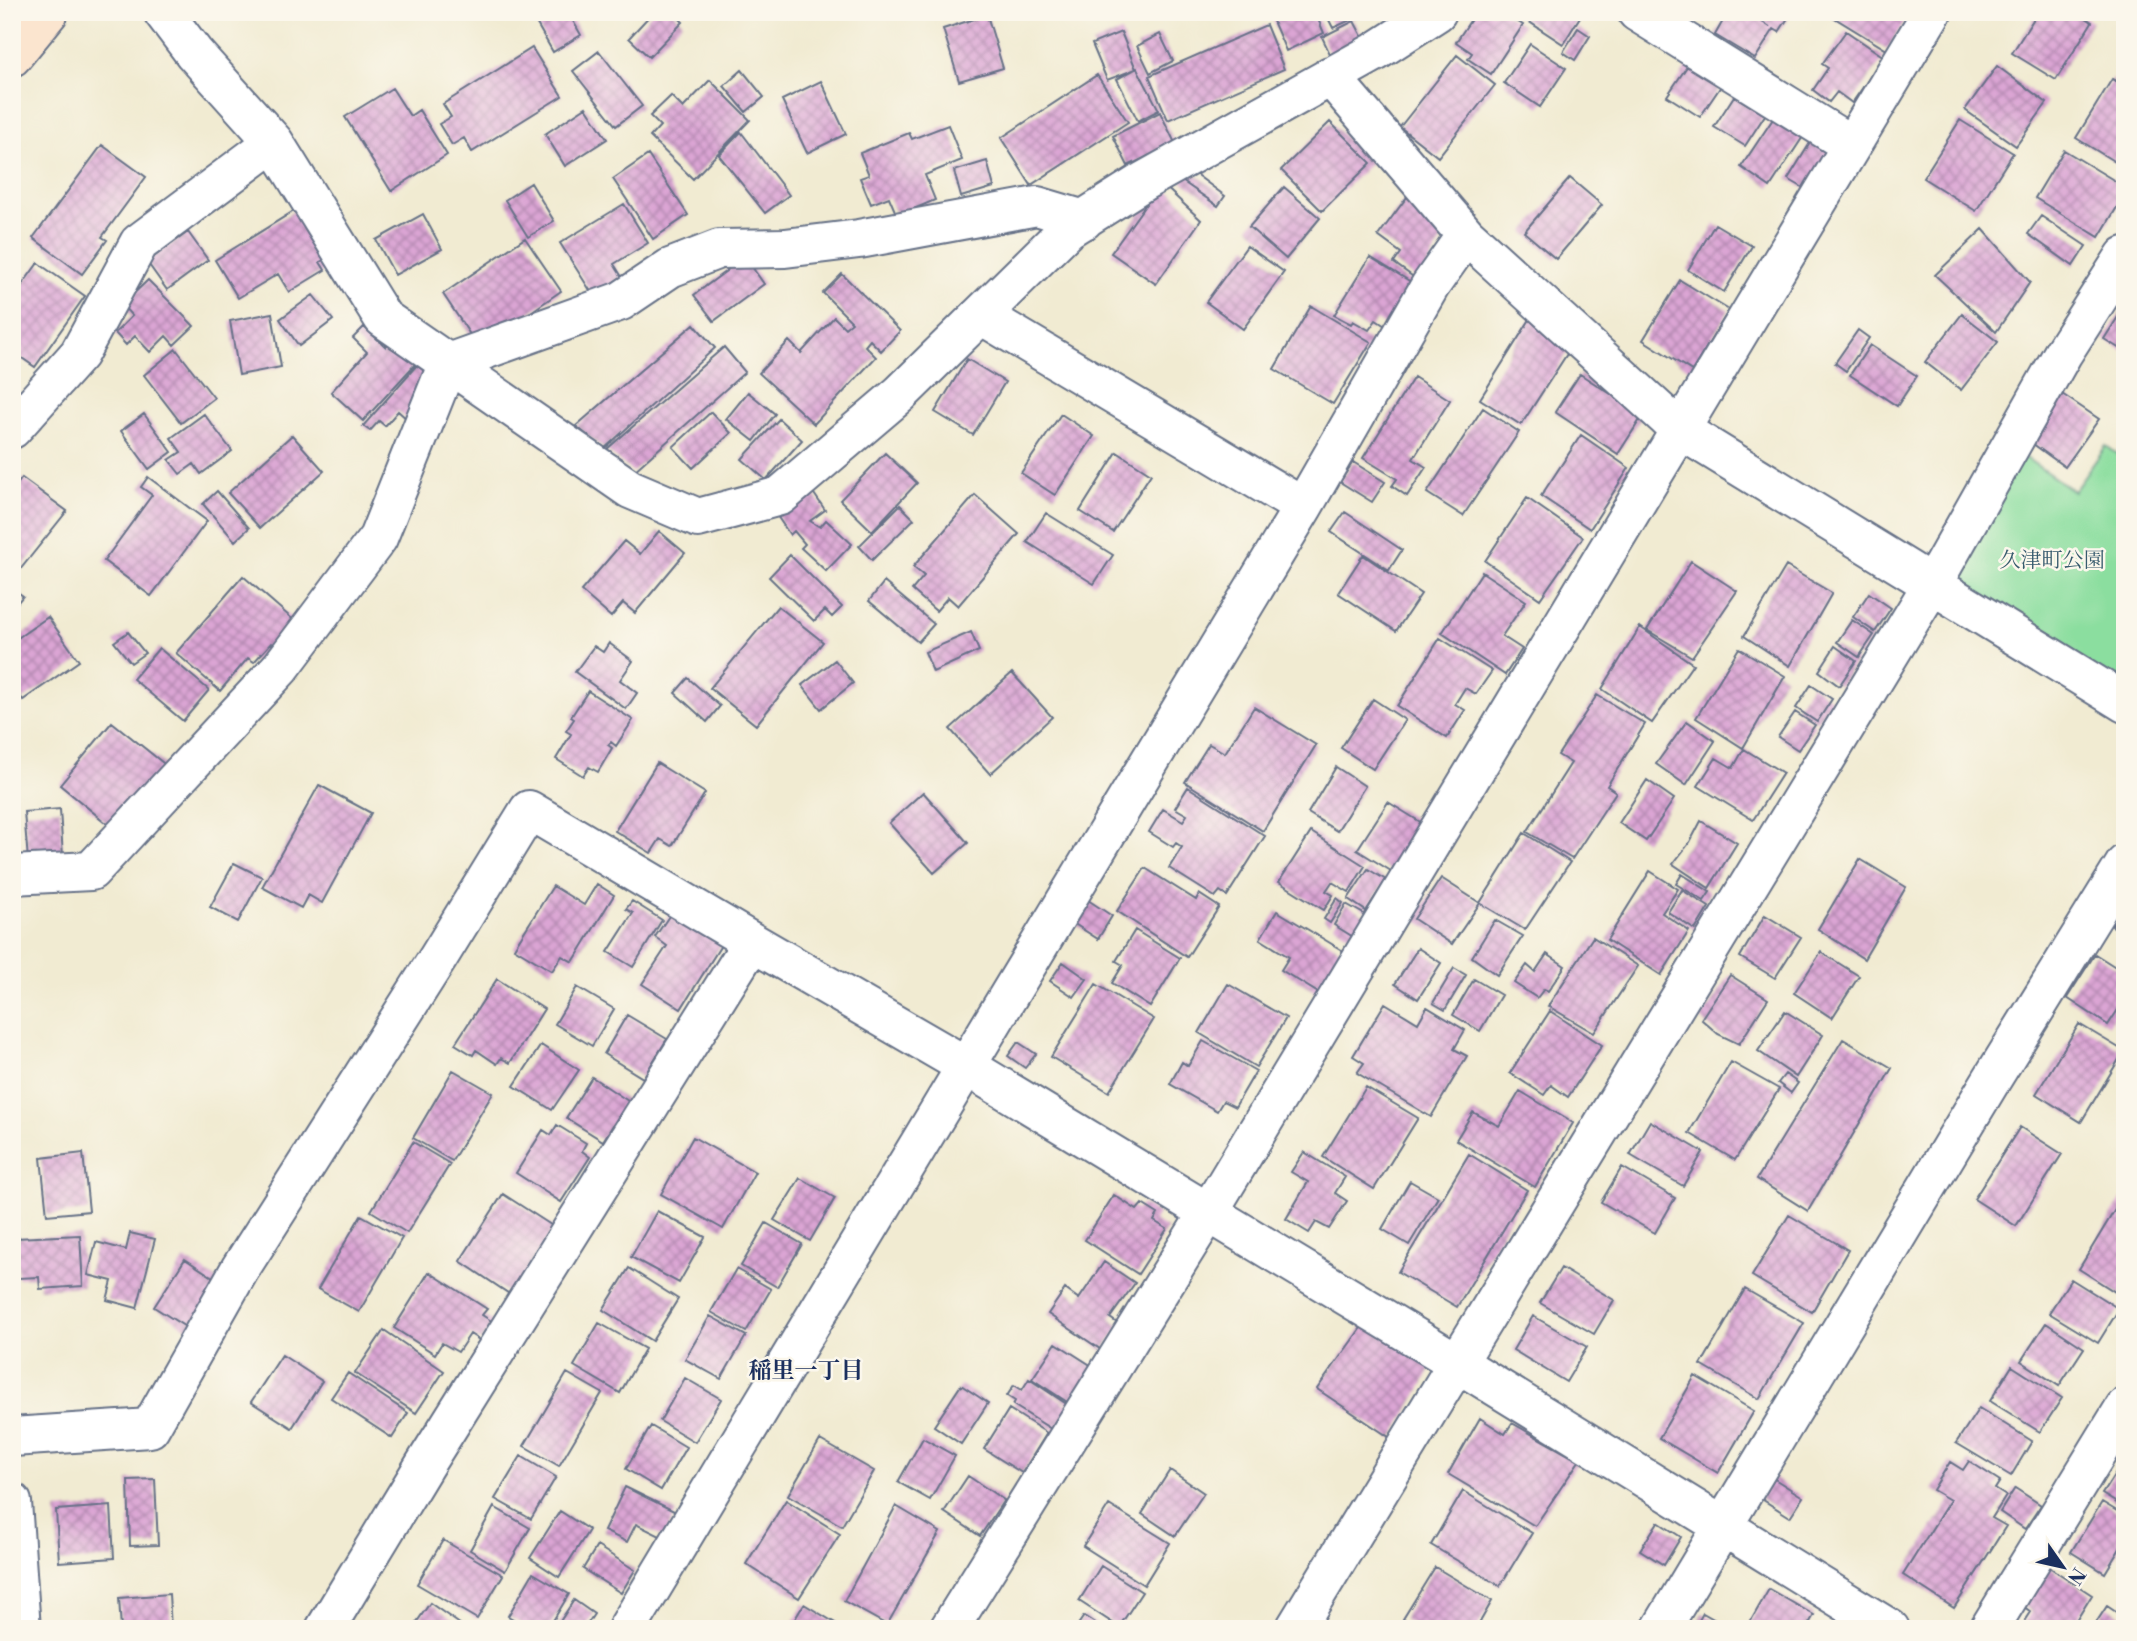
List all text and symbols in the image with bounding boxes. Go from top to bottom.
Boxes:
park label: 久津町公園 [2000,548,2105,574]
district label: 稲里一丁目 [749,1357,864,1385]
north arrow [2028,1532,2098,1602]
text: N [2062,1563,2090,1589]

